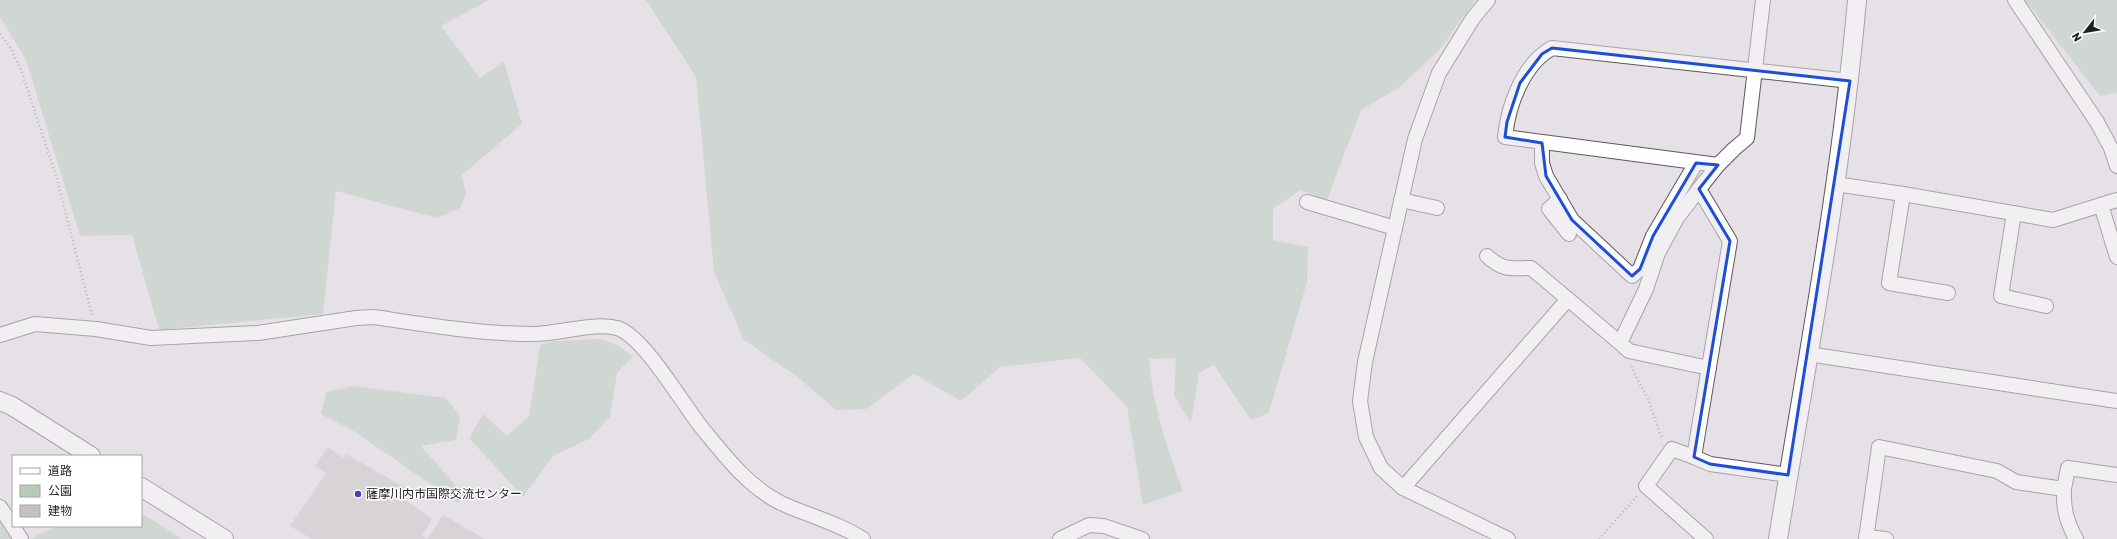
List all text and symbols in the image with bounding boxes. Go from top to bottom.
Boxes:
north arrow [2065,12,2105,52]
text: N [2069,30,2084,44]
legend [12,455,142,527]
text: 道路 [48,464,72,478]
text: 公園 [48,484,72,498]
place label: 薩摩川内市国際交流センター [366,487,522,501]
marker: 薩摩川内市国際交流センター [353,489,363,499]
text: 建物 [48,504,72,518]

